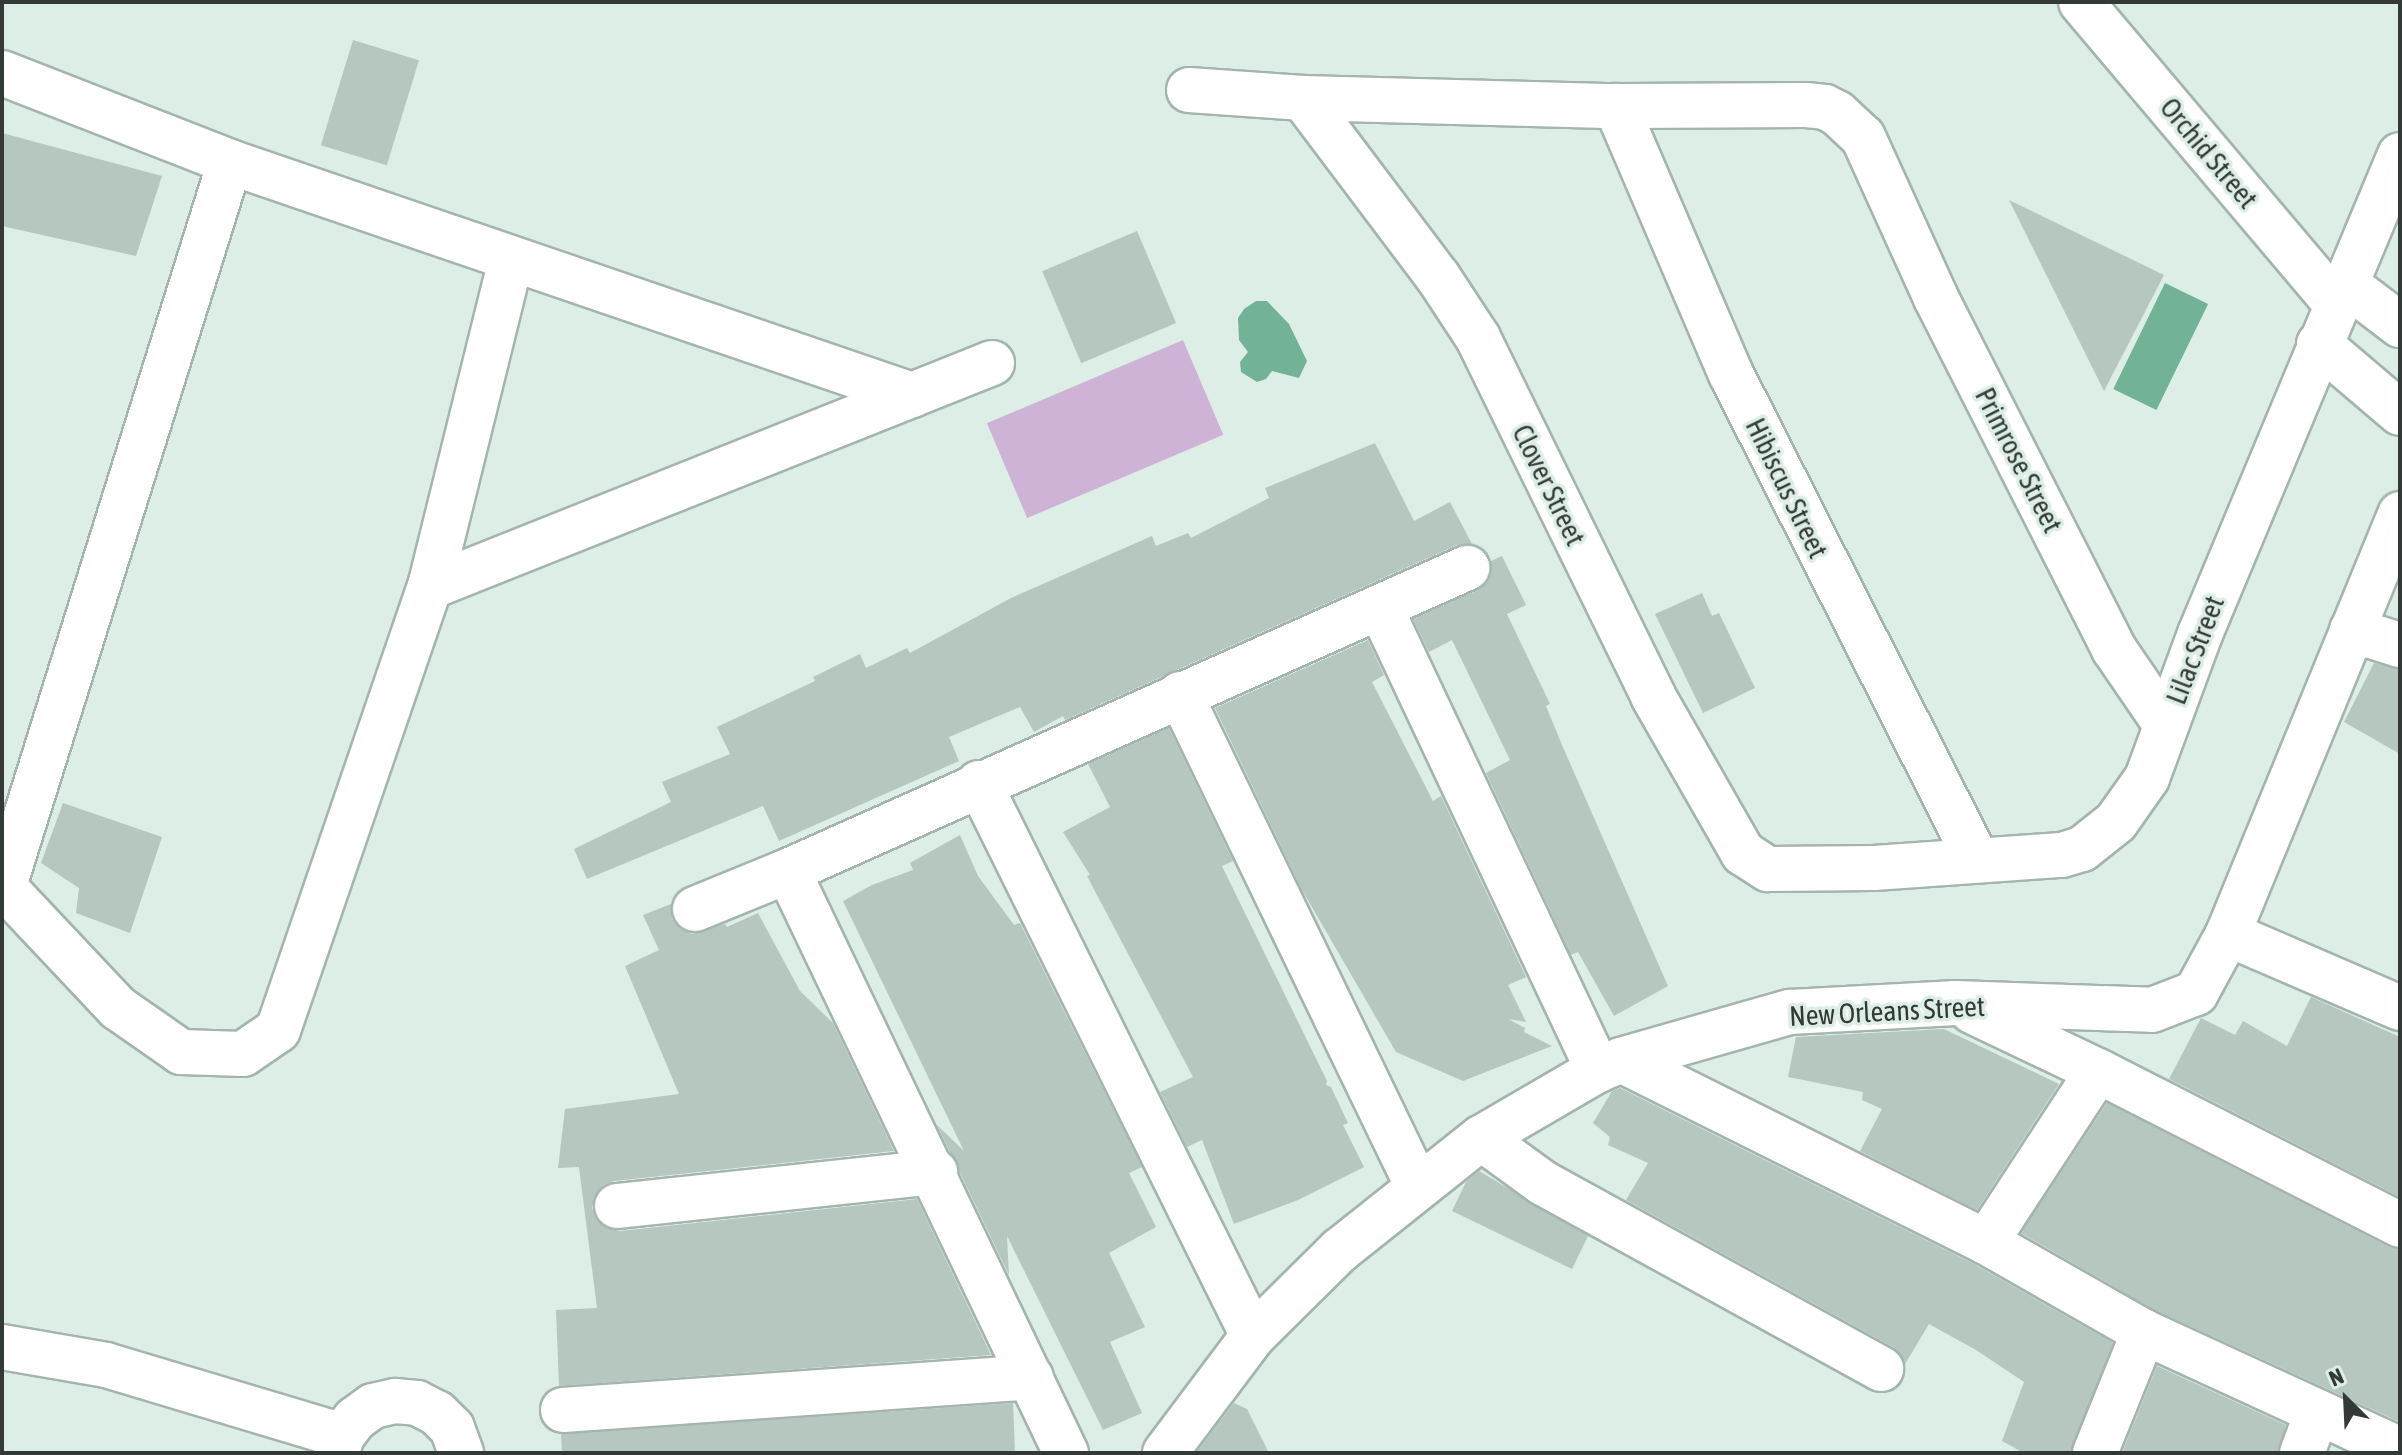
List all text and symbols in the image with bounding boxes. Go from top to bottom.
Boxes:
street label: Orchid Street [2153,91,2265,215]
street label: Primrose Street [1968,382,2070,538]
street label: Hibiscus Street [1739,413,1835,563]
street label: Clover Street [1505,419,1593,551]
street label: Lilac Street [2159,591,2231,709]
street label: New Orleans Street [1788,989,1986,1033]
north arrow [2306,1359,2386,1439]
text: N [2325,1363,2347,1392]

